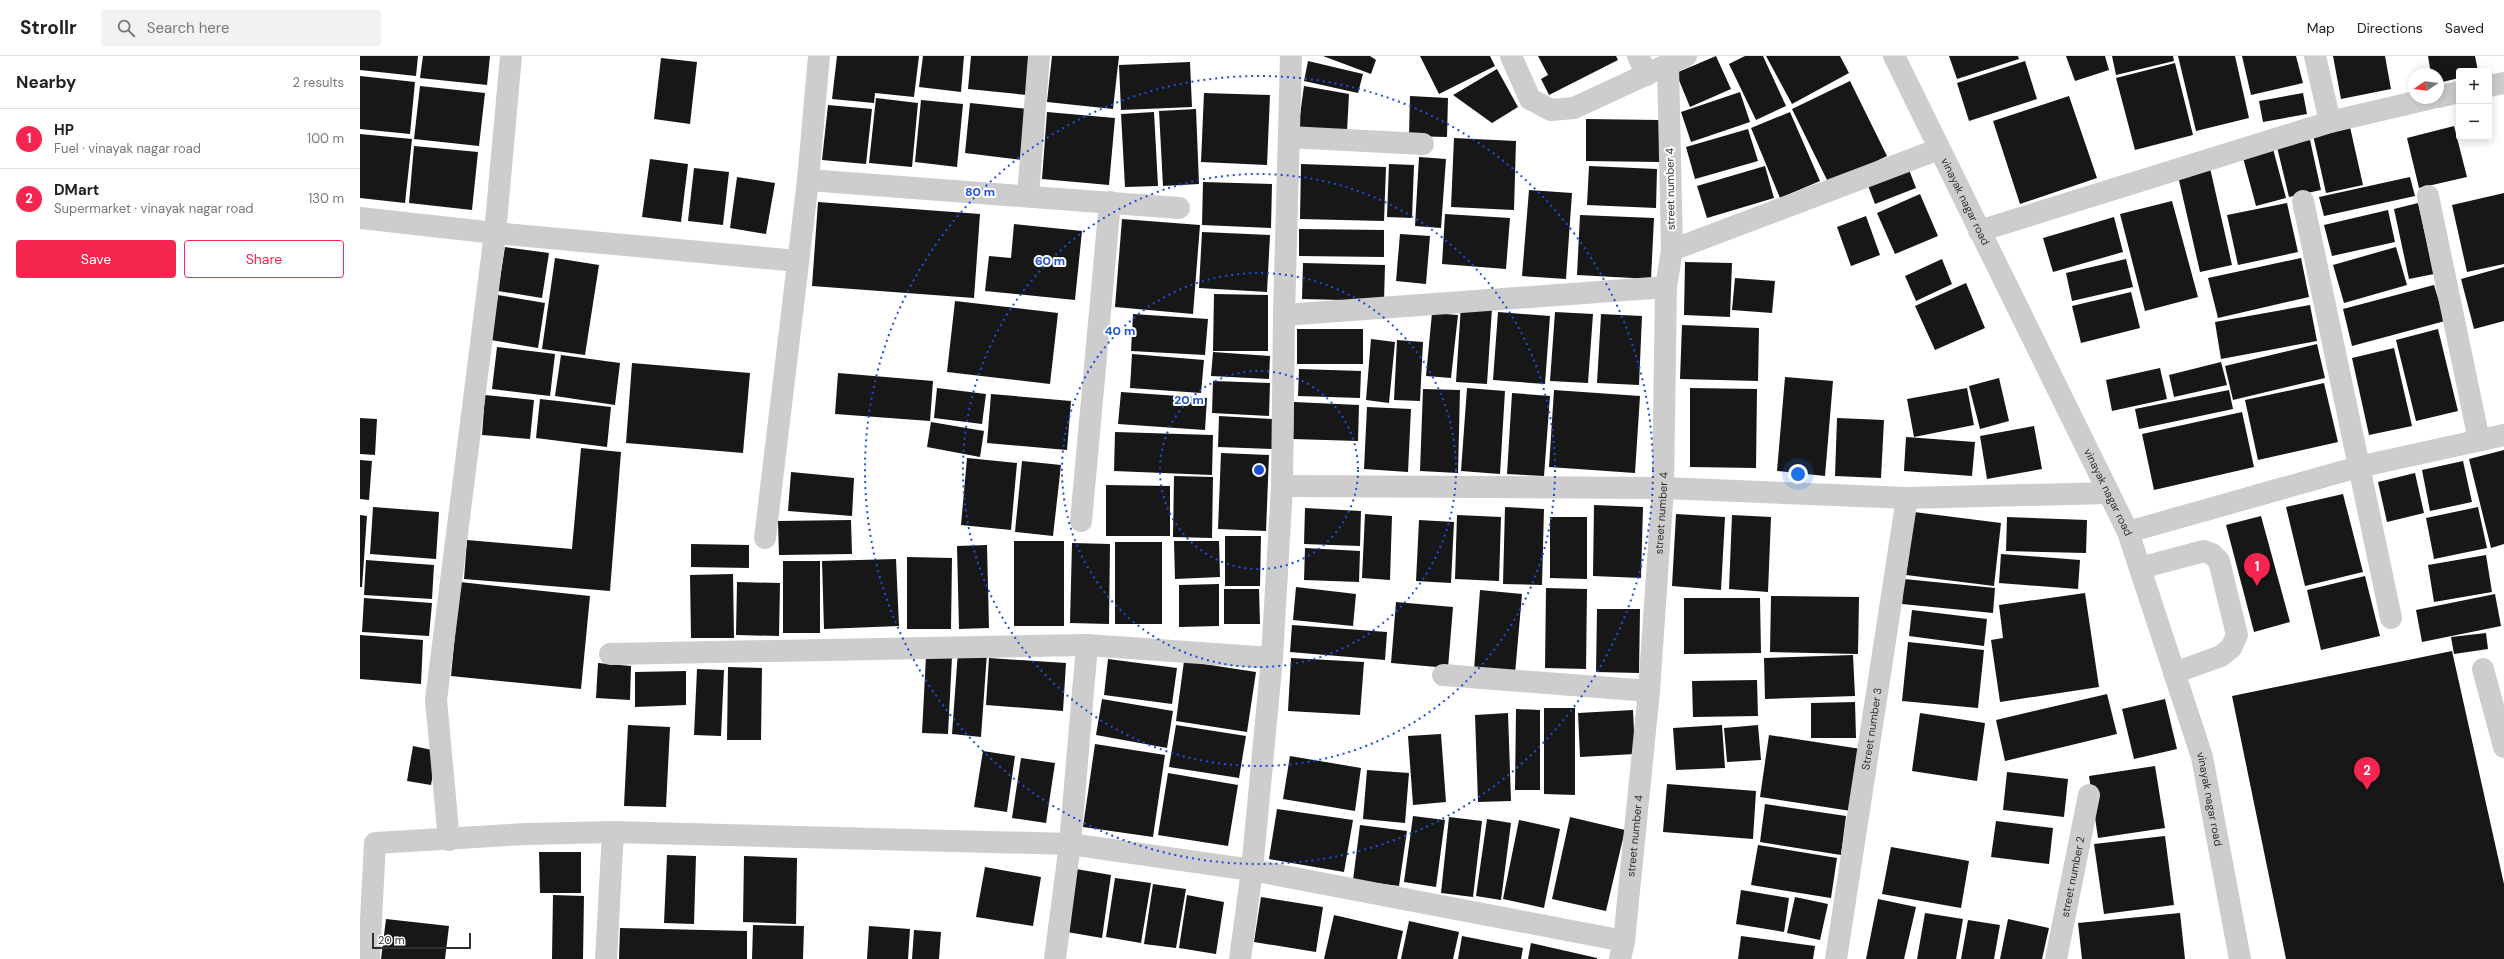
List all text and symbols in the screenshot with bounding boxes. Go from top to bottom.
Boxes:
search box [101,10,381,46]
text: Strollr [20,15,77,40]
icon: search [115,17,137,39]
text: Search here [147,18,230,38]
text: Map [2307,19,2335,37]
text: Directions [2357,19,2423,37]
text: Saved [2445,19,2484,37]
north arrow [2408,68,2444,104]
map controls [2456,68,2492,140]
button: + [2456,68,2492,104]
text: Nearby [16,71,76,93]
text: 2 results [293,74,344,91]
button: − [2456,104,2492,140]
text: HP [54,120,74,140]
text: 1 [27,130,31,147]
text: 100 m [307,130,344,147]
text: Fuel · vinayak nagar road [54,140,201,157]
street label: street number 4 [1662,147,1678,230]
street label: vinayak nagar road [1938,155,1993,247]
text: DMart [54,180,99,200]
text: 80 m [965,184,995,200]
text: 2 [25,190,33,207]
text: 130 m [308,190,344,207]
text: Supermarket · vinayak nagar road [54,200,253,217]
button: Save [16,240,176,278]
button: Share [184,240,344,278]
text: 60 m [1035,253,1065,269]
text: 40 m [1105,323,1135,339]
text: 20 m [1174,392,1204,408]
street label: vinayak nagar road [2081,446,2136,538]
centre of rings [1252,463,1266,477]
your location [1788,464,1808,484]
street label: street number 4 [1651,472,1670,555]
pin: 1 [2244,553,2270,586]
street label: Street number 3 [1858,687,1885,771]
street label: vinayak nagar road [2194,750,2226,847]
pin: 2 [2354,757,2380,790]
street label: street number 4 [1623,794,1646,878]
street label: street number 2 [2058,835,2088,918]
scale bar [372,931,471,950]
text: 20 m [378,933,404,947]

